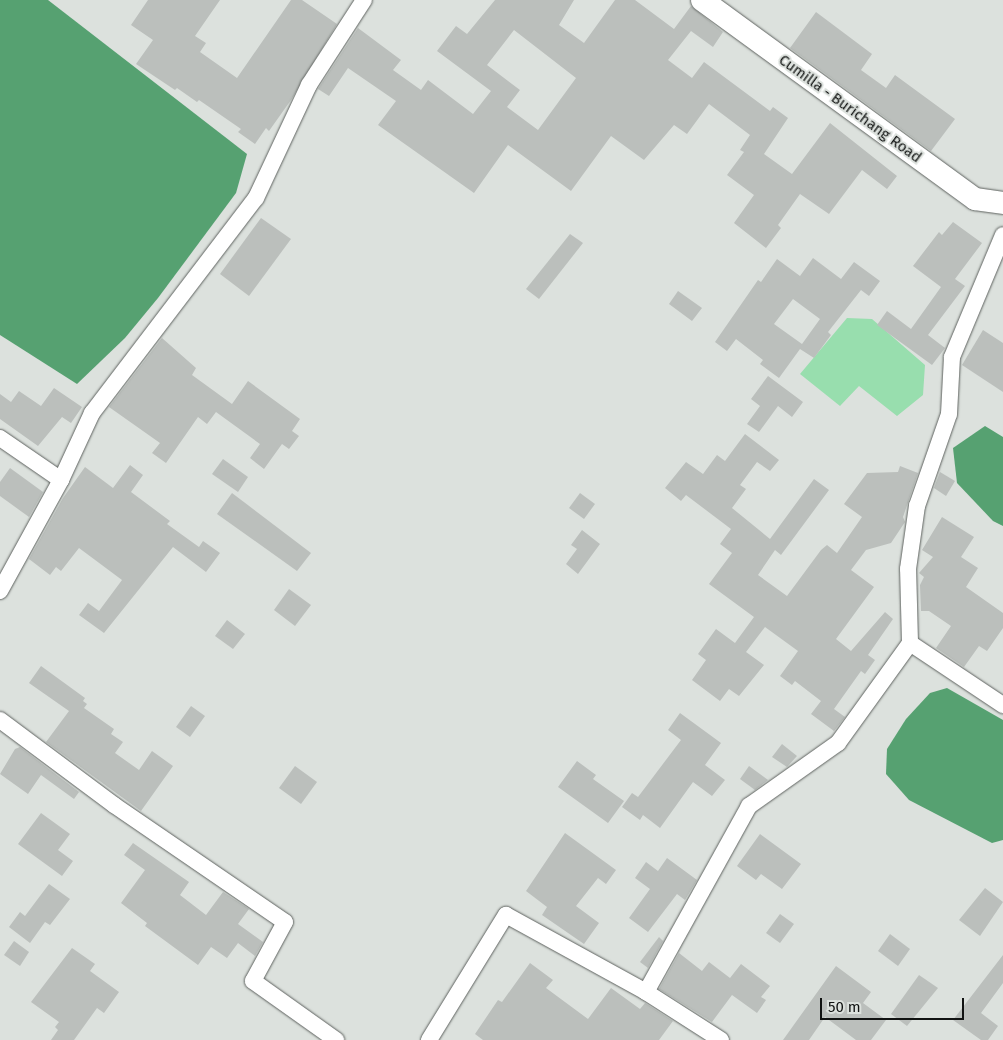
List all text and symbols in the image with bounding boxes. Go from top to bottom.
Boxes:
street label: Cumilla - Burichang Road [775,51,925,167]
scale bar [823,988,967,1020]
text: 50 m [828,998,861,1016]

